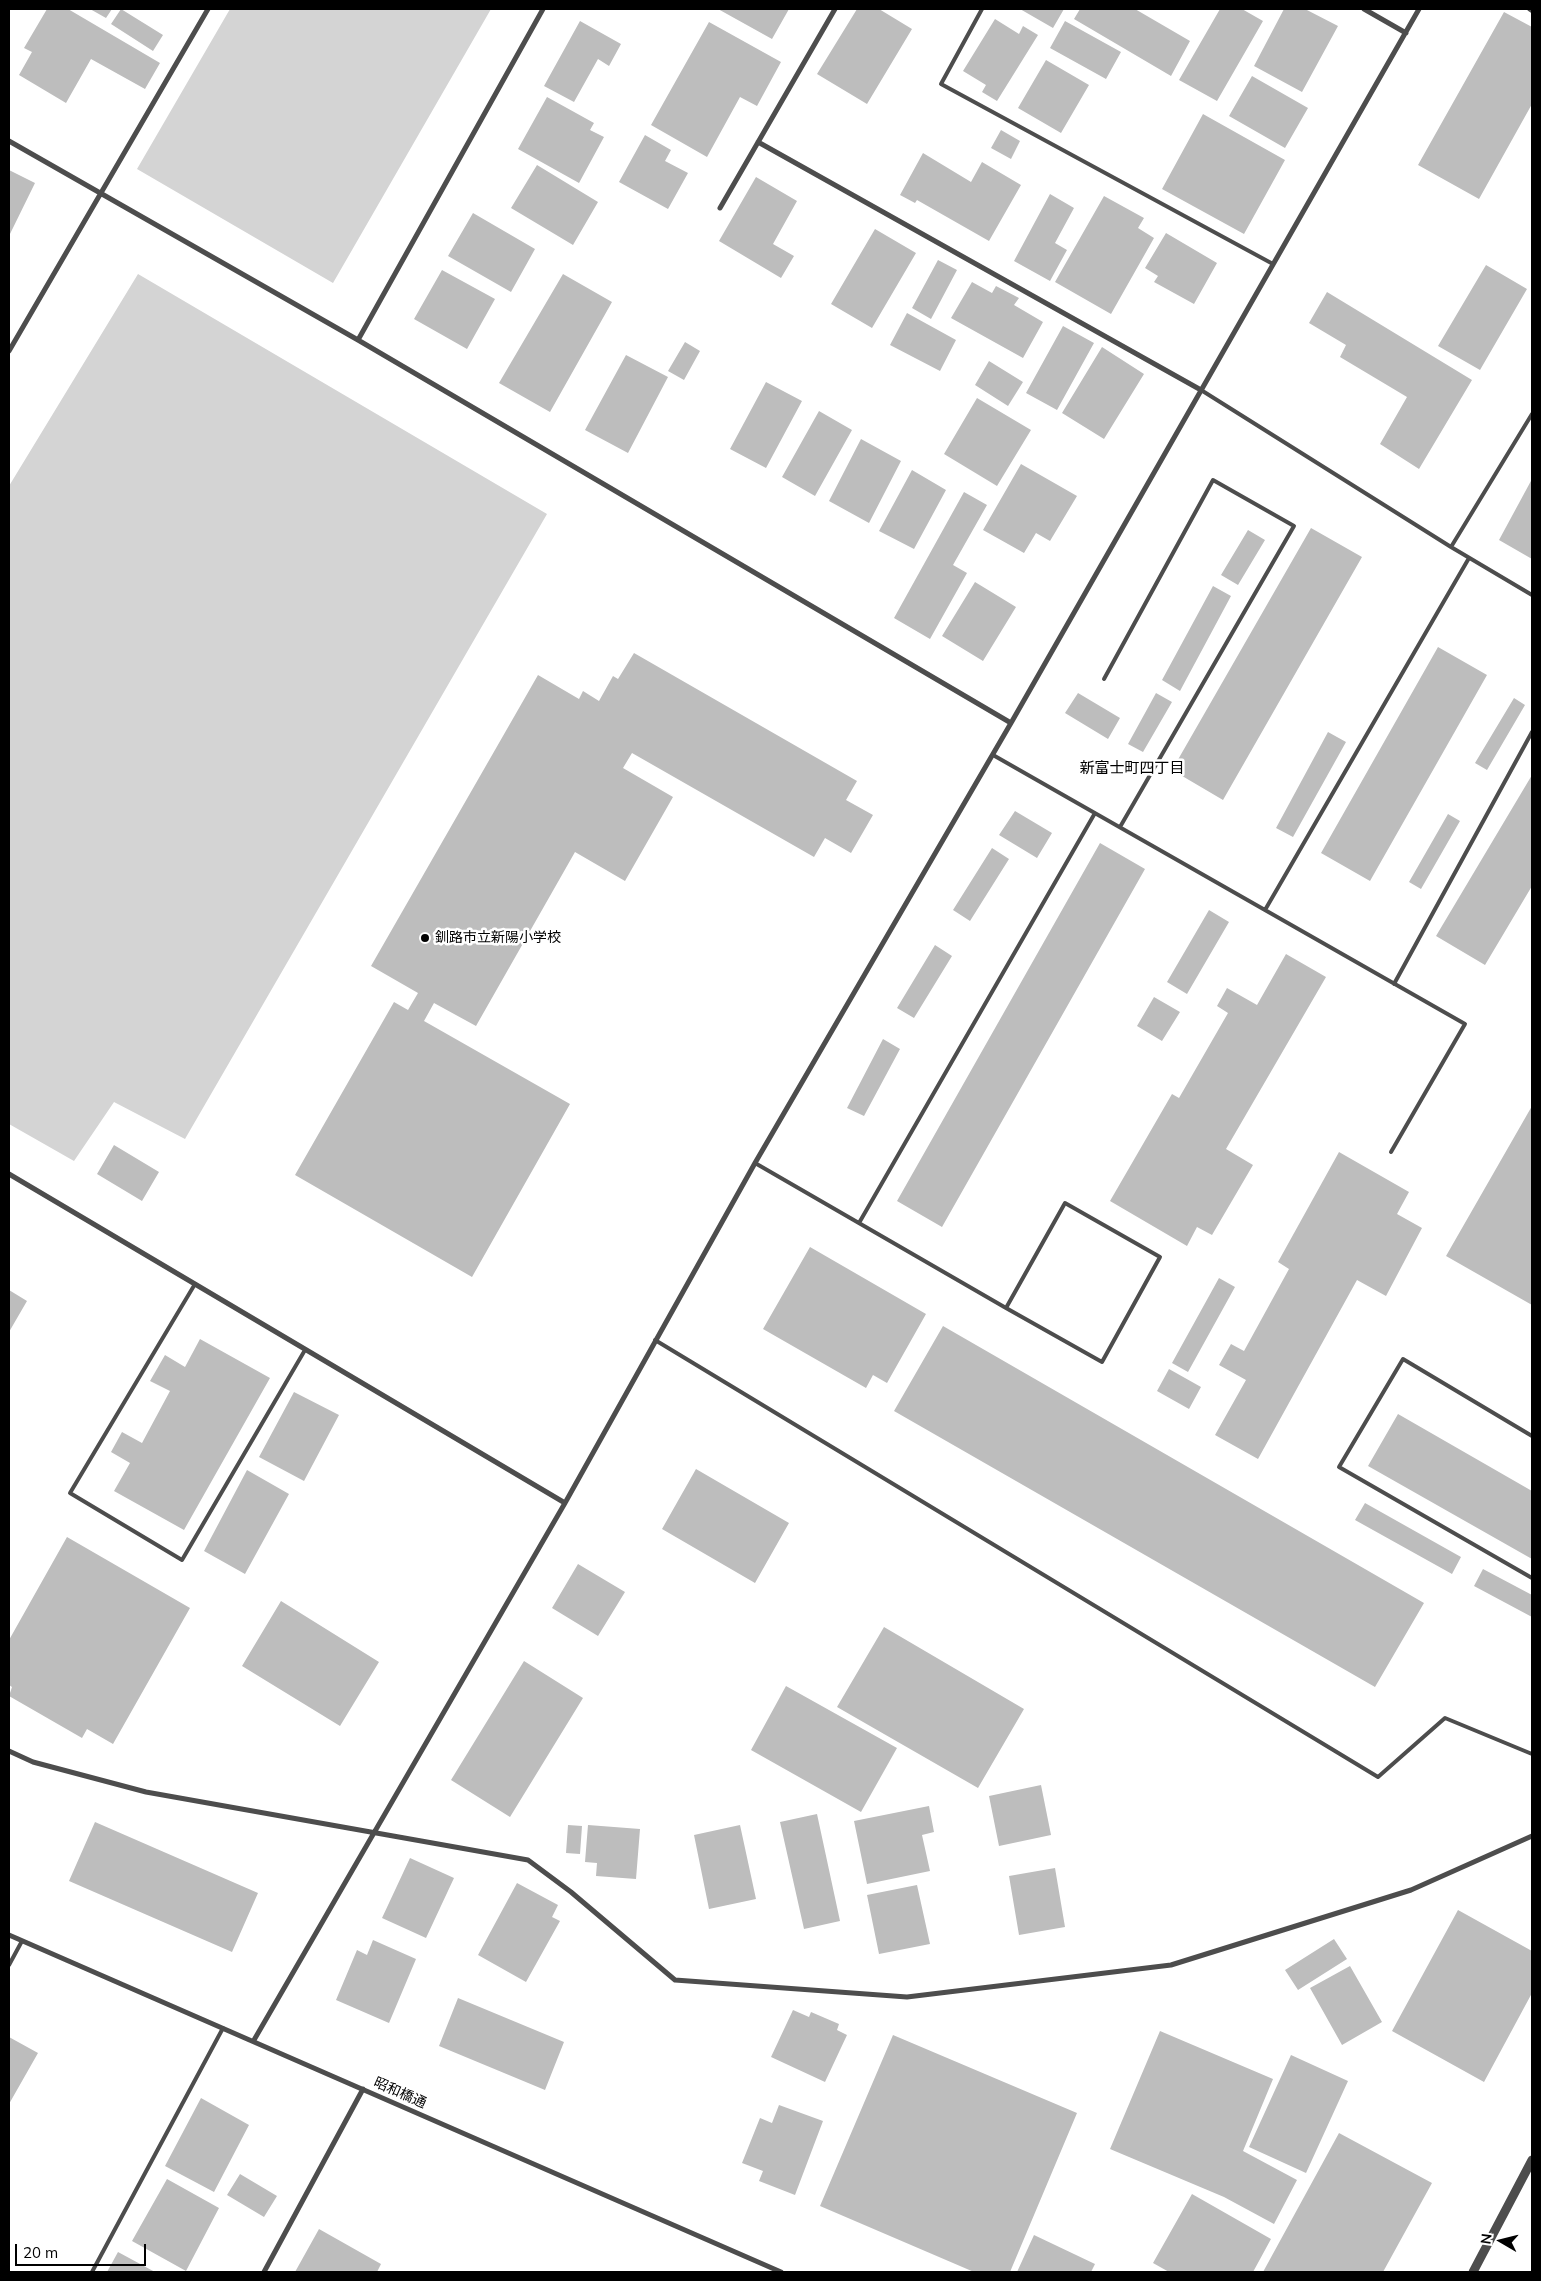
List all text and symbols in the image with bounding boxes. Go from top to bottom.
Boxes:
district label: 新富士町四丁目 [1080,759,1184,777]
place label: 釧路市立新陽小学校 [435,930,561,946]
marker: 釧路市立新陽小学校 [419,932,431,944]
street label: 昭和橋通 [371,2074,429,2112]
north arrow [1476,2216,1526,2266]
text: N [1476,2232,1496,2245]
scale bar [18,2234,149,2266]
text: 20 m [23,2243,58,2262]

